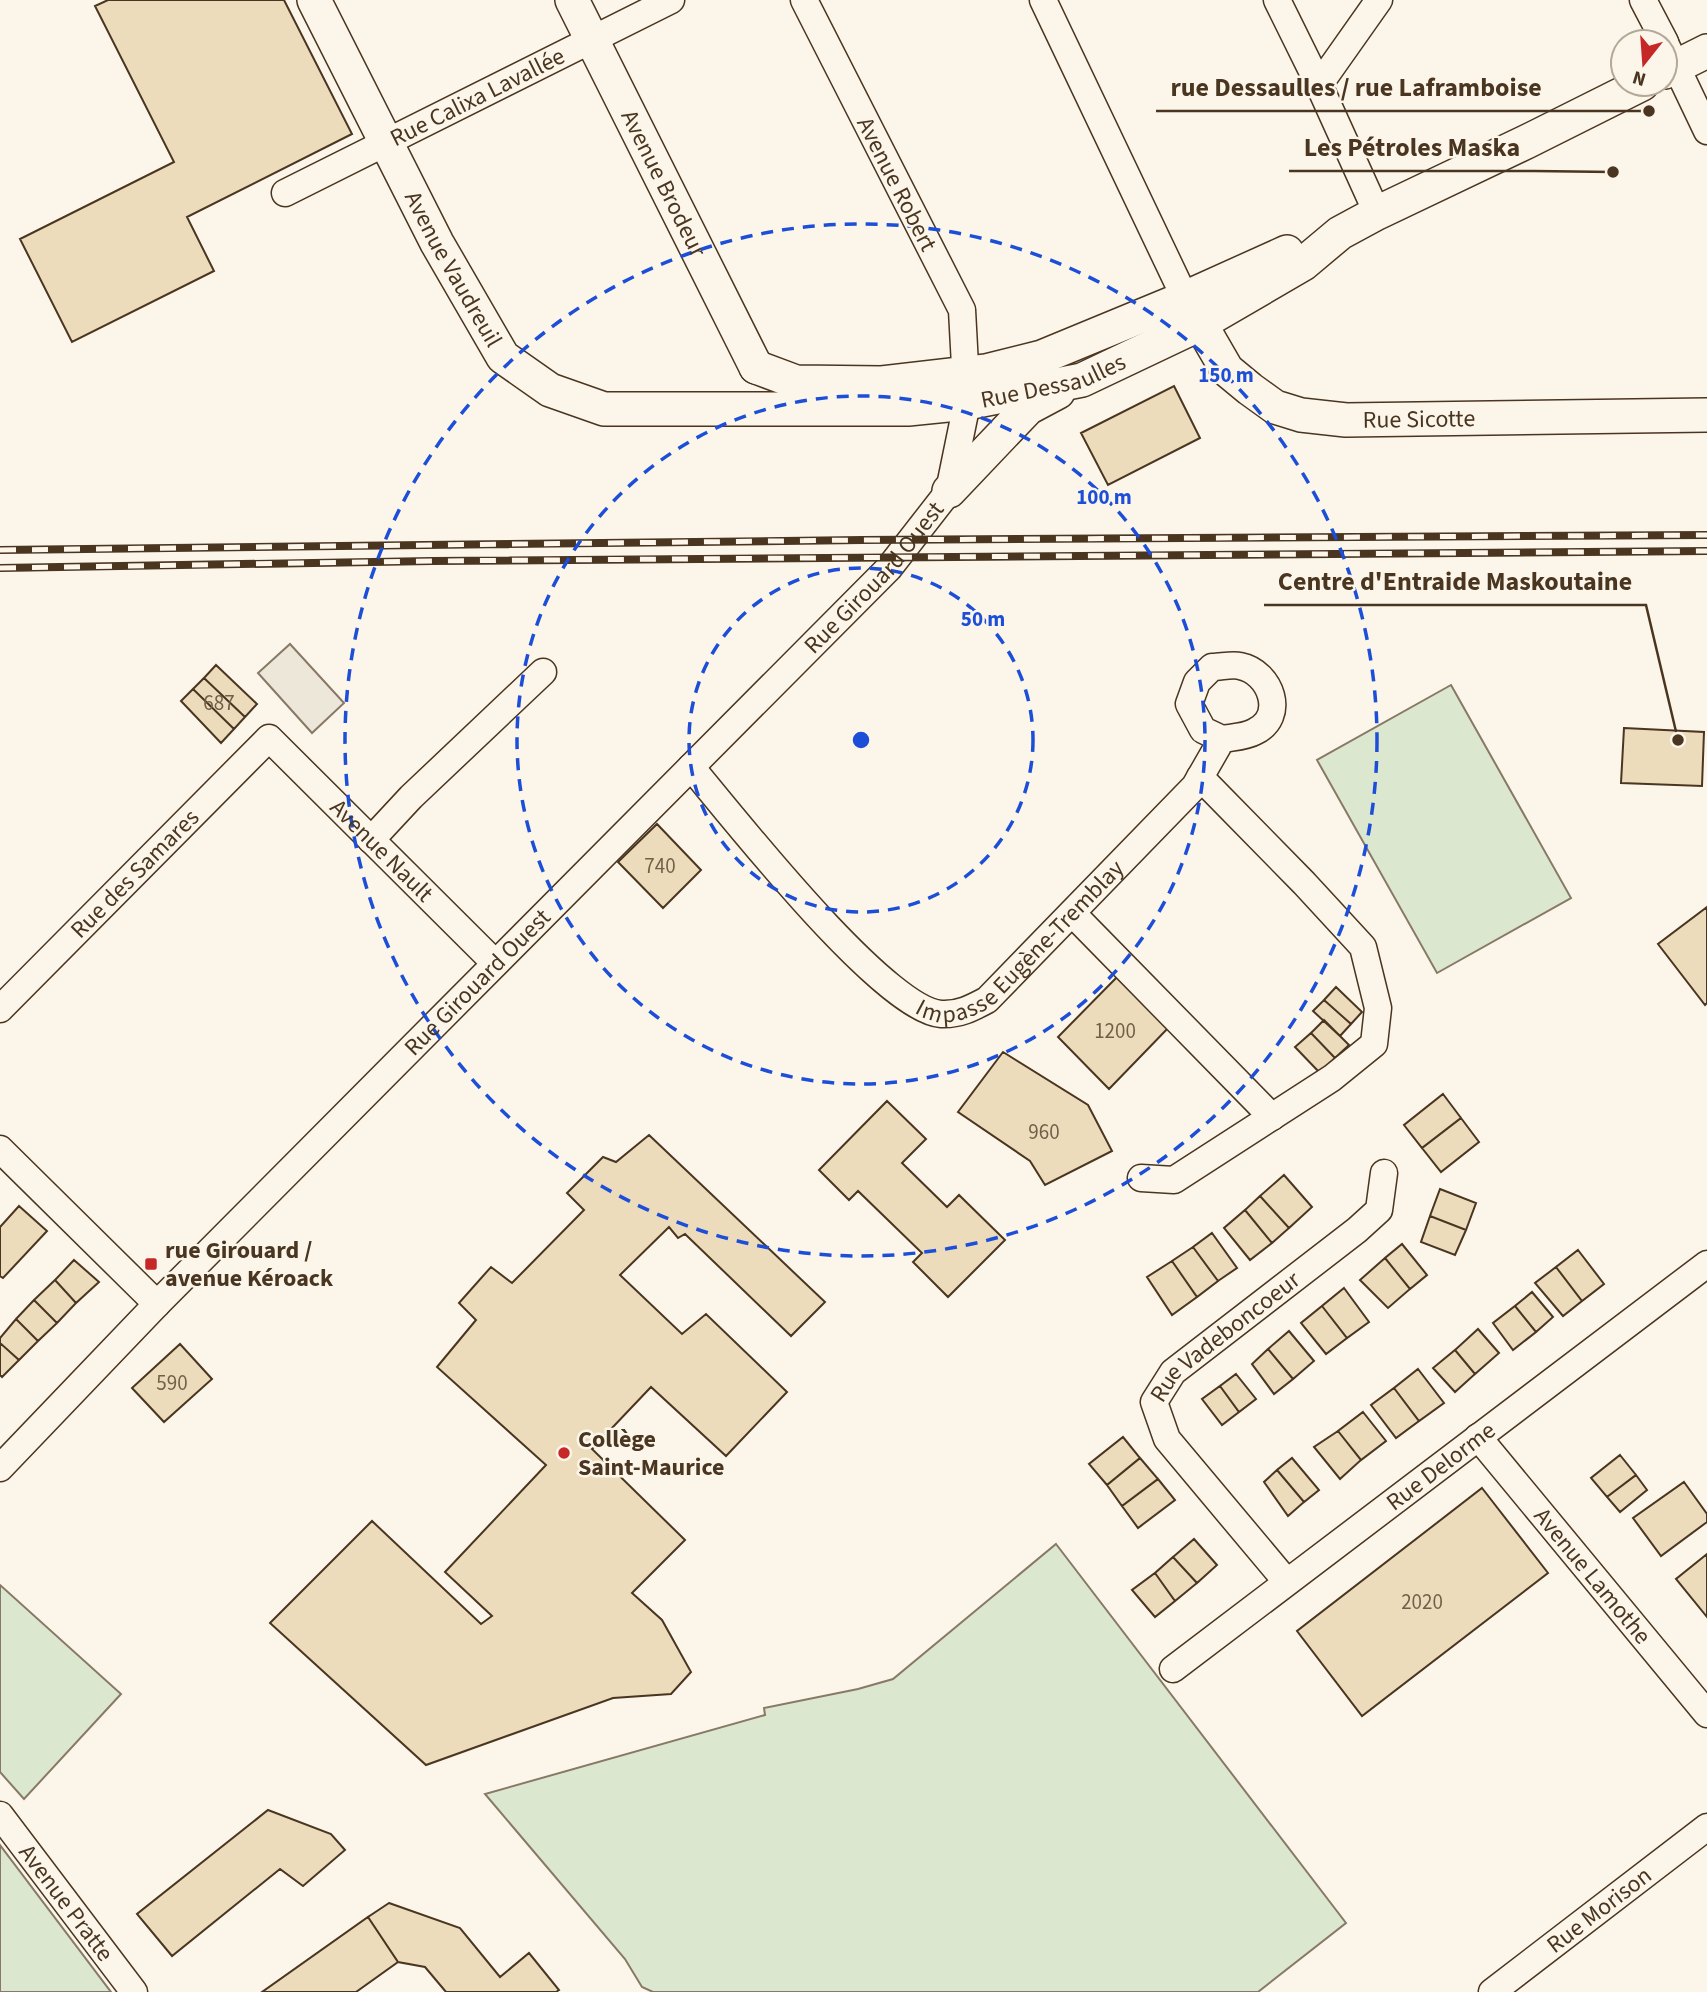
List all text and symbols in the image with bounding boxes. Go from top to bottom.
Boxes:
north arrow [1609,28,1679,98]
street label: Rue Calixa Lavallée [384,39,571,156]
text: N [1629,63,1649,93]
callout: rue Dessaulles / rue Laframboise [1156,64,1556,111]
text: rue Dessaulles / rue Laframboise [1170,69,1542,106]
street label: Avenue Brodeur [612,104,715,264]
street label: Avenue Robert [848,111,945,258]
callout: Les Pétroles Maska [1289,124,1534,171]
text: Les Pétroles Maska [1304,129,1520,166]
street label: Avenue Vaudreuil [395,185,511,354]
street label: Rue Dessaulles [978,345,1132,418]
text: 150 m [1198,360,1254,390]
street label: Rue Sicotte [1362,401,1475,438]
text: 100 m [1076,482,1132,512]
street label: Rue Girouard Ouest [796,494,953,662]
callout: Centre d'Entraide Maskoutaine [1264,558,1646,605]
text: Centre d'Entraide Maskoutaine [1278,563,1632,600]
text: 50 m [961,604,1005,634]
house number: 687 [203,688,235,718]
centre of rings [849,728,873,752]
street label: Avenue Nault [322,791,441,910]
street label: Rue des Samares [62,801,207,947]
house number: 740 [644,851,676,881]
street label: Impasse Eugène-Tremblay [909,852,1132,1032]
street label: Rue Girouard Ouest [396,901,559,1064]
house number: 1200 [1094,1016,1136,1046]
house number: 960 [1028,1117,1060,1147]
place label: rue Girouard / avenue Kéroack [165,1233,334,1296]
marker: rue Girouard / avenue Kéroack [143,1256,159,1272]
street label: Rue Vadeboncoeur [1141,1263,1308,1409]
house number: 590 [156,1368,188,1398]
street label: Rue Delorme [1379,1413,1503,1519]
place label: Collège Saint-Maurice [578,1422,724,1485]
marker: Collège Saint-Maurice [556,1445,572,1461]
street label: Avenue Lamothe [1525,1500,1659,1652]
house number: 2020 [1401,1587,1443,1617]
street label: Avenue Pratte [10,1837,122,1969]
street label: Rue Morison [1539,1858,1659,1962]

